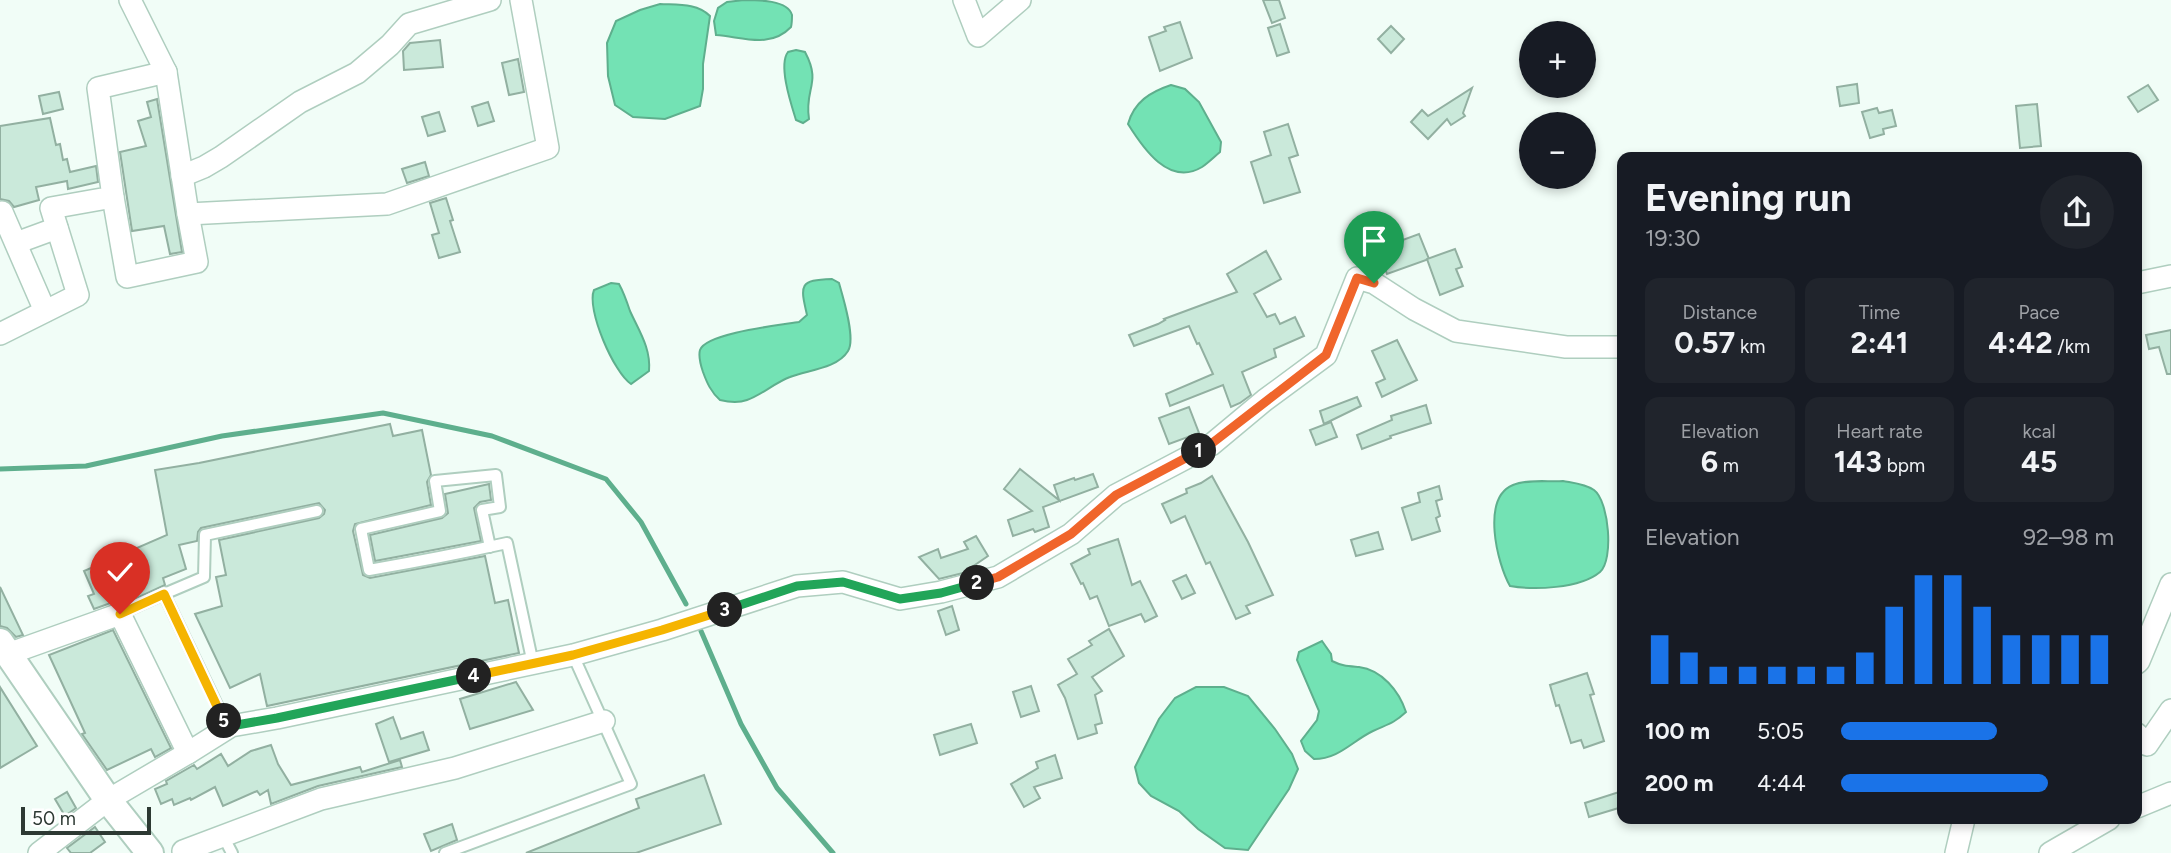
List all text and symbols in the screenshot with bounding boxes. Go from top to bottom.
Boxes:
map controls [1519,21,1596,189]
button: + [1519,21,1596,98]
button: − [1519,112,1596,189]
text: Evening run [1645,175,1852,221]
button: share [2040,175,2114,249]
pin [1344,211,1404,283]
icon: arrive [1355,222,1393,260]
text: 19:30 [1645,224,1701,252]
text: Distance [1683,301,1757,324]
text: Time [1859,301,1900,324]
text: Pace [2019,301,2060,324]
text: 0.57 [1674,324,1735,361]
text: 2:41 [1850,324,1909,361]
text: 4:42 [1988,324,2053,361]
text: km [1735,335,1765,358]
text: /km [2053,335,2090,358]
text: Elevation [1681,420,1759,443]
text: Heart rate [1836,420,1923,443]
text: kcal [2023,420,2056,443]
pin: 1 [1182,434,1216,468]
text: 1 [1194,439,1203,462]
text: 6 [1701,443,1718,480]
text: 143 [1834,443,1882,480]
text: 45 [2021,443,2057,480]
text: m [1718,454,1739,477]
text: bpm [1882,454,1925,477]
text: Elevation [1645,523,1740,551]
text: 92–98 m [2023,523,2114,551]
pin [90,542,150,614]
icon: check [101,553,139,591]
pin: 2 [960,566,995,600]
text: 2 [971,571,982,594]
pin: 3 [708,592,742,628]
text: 3 [719,598,730,621]
pin: 4 [456,658,491,694]
text: 4 [467,664,480,687]
pin: 5 [206,704,242,738]
text: 5 [218,709,229,732]
text: 100 m [1645,717,1710,745]
text: 5:05 [1757,717,1804,745]
text: 200 m [1645,769,1714,797]
text: 4:44 [1757,769,1806,797]
scale bar [21,804,150,836]
text: 50 m [32,807,76,830]

